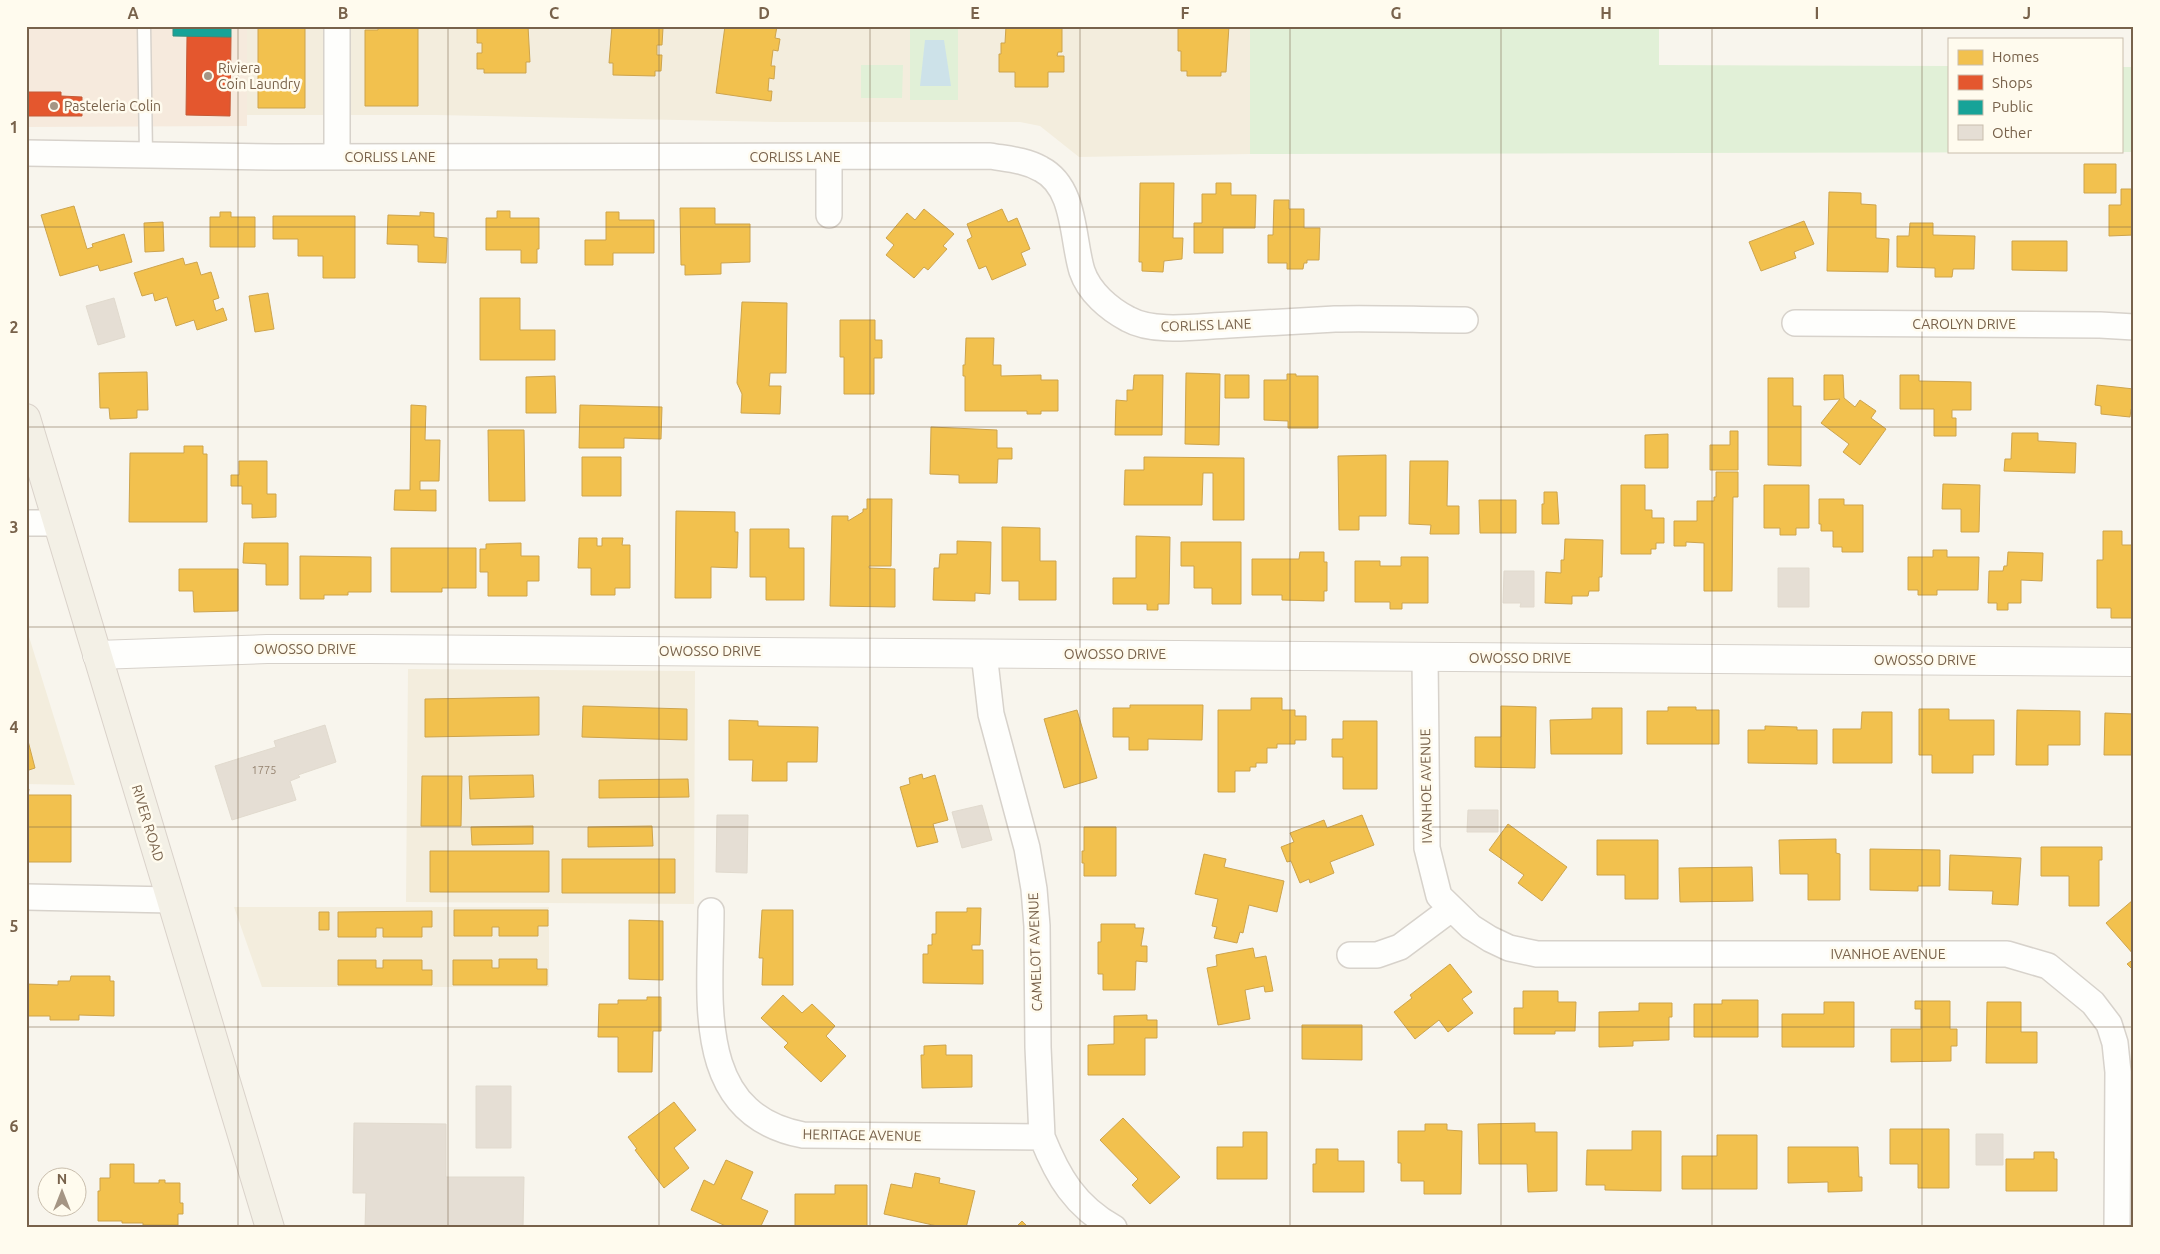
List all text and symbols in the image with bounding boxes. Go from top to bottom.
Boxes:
text: A [127,4,139,22]
text: B [338,4,348,22]
text: C [549,4,559,22]
text: D [758,4,770,22]
text: E [970,4,980,22]
text: F [1181,4,1190,22]
text: G [1390,4,1402,22]
text: H [1600,4,1612,22]
text: I [1815,4,1819,22]
text: J [2023,4,2031,22]
legend [1948,38,2122,152]
text: Homes [1992,48,2039,65]
place label: Riviera Coin Laundry [218,60,300,92]
marker: Riviera Coin Laundry [202,70,214,82]
text: Shops [1992,74,2033,91]
place label: Pasteleria Colin [64,98,161,114]
text: Public [1992,98,2033,115]
marker: Pasteleria Colin [48,100,60,112]
text: 1 [9,118,19,136]
text: Other [1992,124,2032,141]
street label: CORLISS LANE [344,149,436,165]
street label: CORLISS LANE [749,149,841,165]
street label: CORLISS LANE [1160,315,1252,335]
street label: CAROLYN DRIVE [1912,316,2016,332]
text: 2 [9,318,19,336]
text: 3 [9,518,19,536]
street label: OWOSSO DRIVE [254,641,356,657]
street label: OWOSSO DRIVE [659,643,761,659]
street label: OWOSSO DRIVE [1064,646,1166,662]
street label: OWOSSO DRIVE [1469,650,1571,666]
street label: OWOSSO DRIVE [1874,652,1976,668]
text: 4 [9,718,19,736]
street label: IVANHOE AVENUE [1417,728,1435,844]
house number: 1775 [252,764,276,776]
street label: RIVER ROAD [129,783,167,863]
street label: CAMELOT AVENUE [1025,892,1045,1012]
text: 5 [9,917,19,935]
street label: IVANHOE AVENUE [1830,946,1946,962]
text: 6 [9,1117,19,1135]
street label: HERITAGE AVENUE [802,1126,922,1144]
north arrow [38,1166,88,1216]
text: N [57,1171,67,1187]

